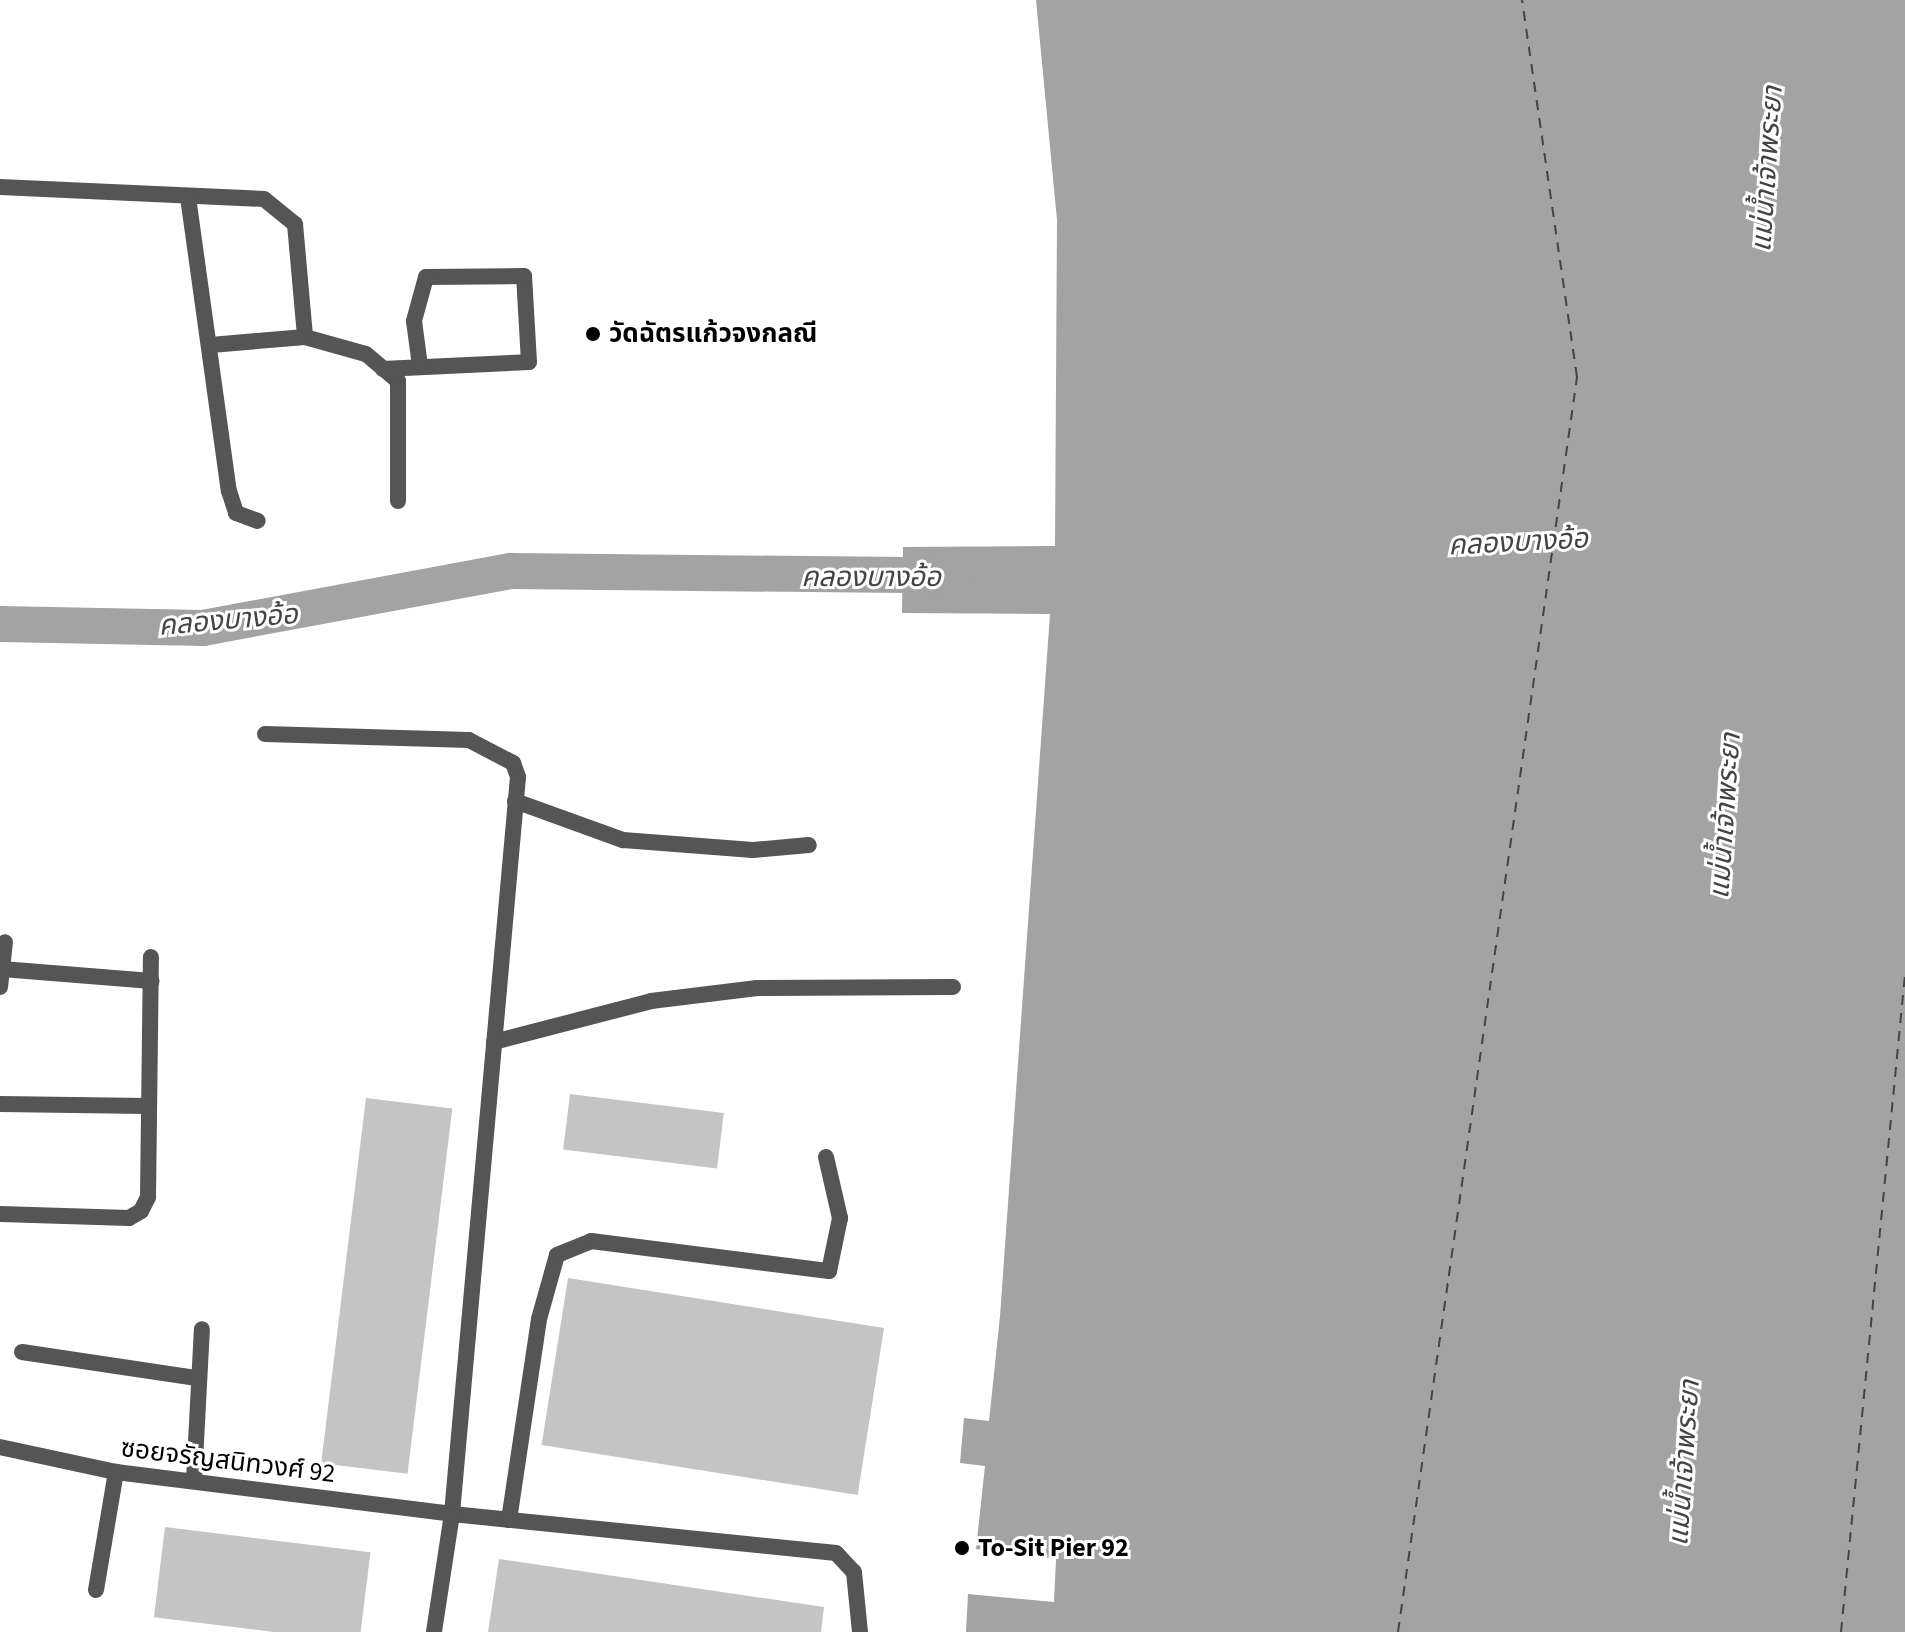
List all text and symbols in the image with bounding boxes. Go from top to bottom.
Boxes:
water label: แม่น้ำเจ้าพระยา [1744,85,1790,253]
place label: วัดฉัตรแก้วจงกลณี [609,318,817,350]
marker: วัดฉัตรแก้วจงกลณี [584,325,602,343]
water label: คลองบางอ้อ [1447,522,1589,562]
water label: คลองบางอ้อ [801,560,941,594]
water label: คลองบางอ้อ [157,597,299,643]
water label: แม่น้ำเจ้าพระยา [1702,732,1748,900]
water label: แม่น้ำเจ้าพระยา [1661,1379,1707,1547]
street label: ซอยจรัญสนิทวงศ์ 92 [119,1432,337,1490]
place label: To-Sit Pier 92 [978,1532,1129,1564]
marker: To-Sit Pier 92 [953,1539,971,1557]

